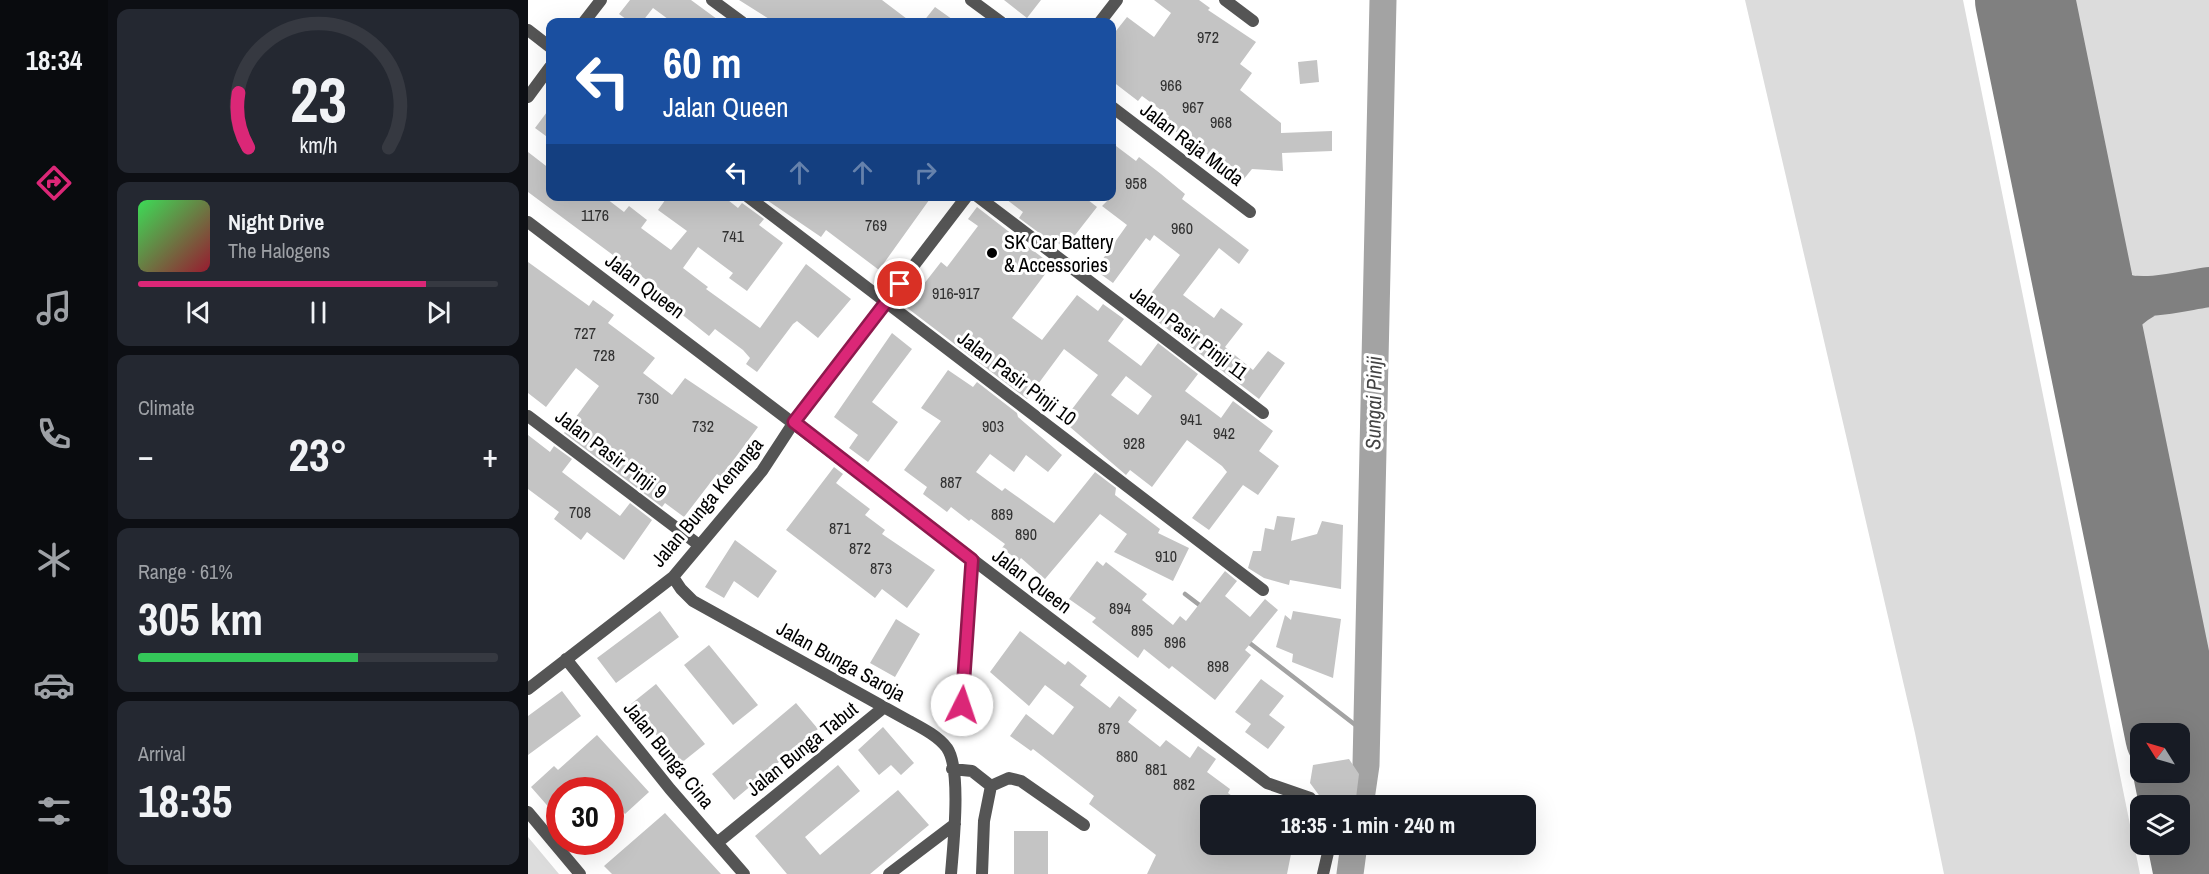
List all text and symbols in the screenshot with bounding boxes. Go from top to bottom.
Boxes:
house number: 972 [1197,26,1219,48]
text: 60 m [663,35,742,91]
text: 18:34 [26,42,82,78]
icon: left [564,42,642,120]
text: 23 [290,57,346,141]
house number: 966 [1160,74,1182,96]
text: Jalan Queen [663,89,789,125]
street label: Jalan Raja Muda [1135,96,1250,191]
house number: 967 [1182,96,1204,118]
house number: 968 [1210,111,1232,133]
text: km/h [299,131,337,160]
icon: left [720,156,753,189]
icon: ahead [783,156,816,189]
icon: ahead [846,156,879,189]
icon: right [909,156,942,189]
icon: directions [33,162,75,204]
house number: 958 [1125,172,1147,194]
house number: 1176 [581,204,609,226]
text: Night Drive [228,207,324,237]
house number: 769 [865,214,887,236]
house number: 960 [1171,217,1193,239]
house number: 741 [722,225,745,247]
place label: SK Car Battery & Accessories [1004,228,1114,278]
text: The Halogens [228,237,330,264]
marker: SK Car Battery & Accessories [985,246,999,260]
street label: Jalan Queen [600,247,691,324]
pin [874,258,925,309]
icon: arrive [883,267,916,300]
street label: Jalan Pasir Pinji 11 [1125,279,1254,386]
house number: 916-917 [932,282,980,304]
icon: music [33,287,75,329]
icon: previous [182,296,215,329]
icon: pause [302,296,335,329]
icon: next [422,296,455,329]
house number: 727 [574,322,596,344]
street label: Jalan Pasir Pinji 10 [952,324,1082,431]
house number: 728 [593,344,615,366]
water label: Sungai Pinji [1358,356,1389,450]
house number: 730 [637,387,659,409]
text: Climate [138,394,195,421]
street label: Jalan Pasir Pinji 9 [550,403,673,504]
house number: 941 [1180,408,1203,430]
icon: phone [33,413,75,455]
house number: 732 [692,415,714,437]
house number: 903 [982,415,1004,437]
house number: 942 [1213,422,1235,444]
text: 23° [288,424,348,485]
street label: Jalan Bunga Kenanga [644,431,769,572]
house number: 928 [1123,432,1145,454]
text: − [138,433,154,477]
text: + [482,433,498,477]
house number: 887 [940,471,962,493]
house number: 708 [569,501,591,523]
house number: 889 [991,503,1013,525]
house number: 871 [829,517,852,539]
house number: 890 [1015,523,1037,545]
house number: 872 [849,537,871,559]
icon: climate [33,539,75,581]
street label: Jalan Queen [987,542,1078,619]
house number: 910 [1155,545,1177,567]
house number: 873 [870,557,892,579]
text: Range · 61% [138,558,233,585]
text: 305 km [138,588,263,649]
house number: 894 [1109,597,1131,619]
street label: Jalan Bunga Saroja [772,614,910,707]
house number: 895 [1131,619,1153,641]
house number: 896 [1164,631,1186,653]
house number: 898 [1207,655,1229,677]
icon: car [33,664,75,706]
position arrow [930,673,994,737]
street label: Jalan Bunga Tabut [740,695,863,802]
street label: Jalan Bunga Cina [618,696,721,814]
house number: 879 [1098,717,1120,739]
north arrow [2130,723,2190,783]
map controls [2130,723,2190,855]
text: Arrival [138,740,185,767]
house number: 880 [1116,745,1138,767]
house number: 881 [1145,758,1168,780]
text: 18:35 [138,770,232,831]
house number: 882 [1173,773,1195,795]
speed limit sign: 30 [546,777,624,855]
icon: filters [33,790,75,832]
button: layers [2130,795,2190,855]
text: 18:35 · 1 min · 240 m [1281,810,1455,840]

